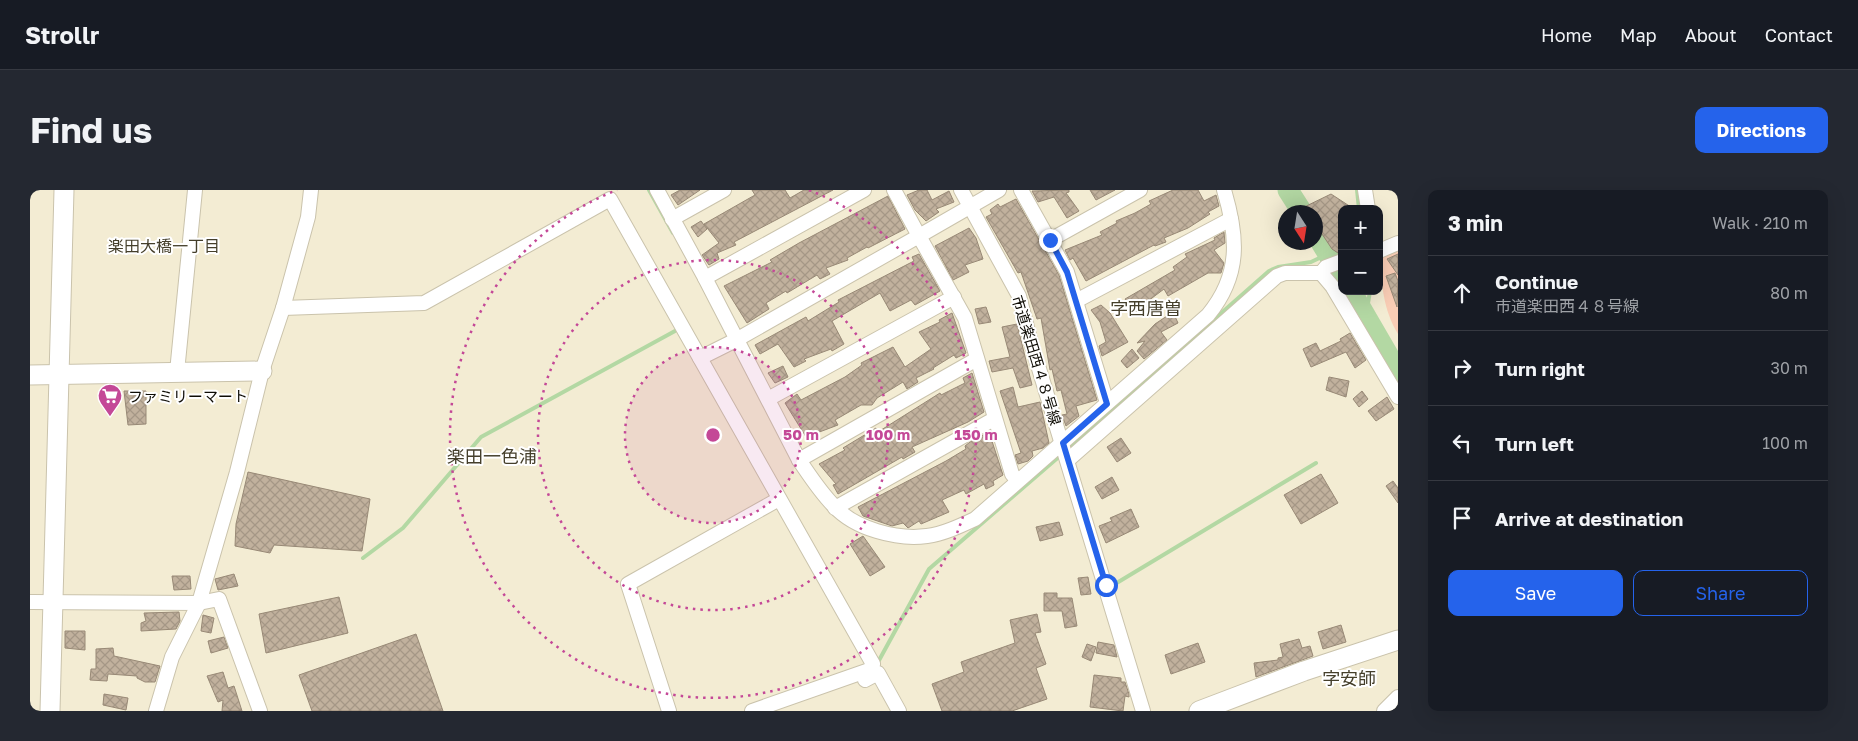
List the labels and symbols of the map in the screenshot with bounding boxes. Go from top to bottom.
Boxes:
north arrow [1278,205,1323,250]
route end [1039,229,1062,252]
district label: 楽田大橋一丁目 [108,236,220,256]
street label: 市道楽田西４８号線 [1009,293,1065,427]
district label: 字西唐曽 [1110,297,1182,319]
supermarket icon: ファミリーマート [97,383,123,417]
place label: ファミリーマート [128,387,248,405]
text: 50 m [783,425,819,443]
text: 100 m [866,425,910,443]
text: 150 m [954,425,998,443]
centre of rings [704,426,722,444]
district label: 楽田一色浦 [447,445,537,467]
route start [1095,574,1118,597]
district label: 字安師 [1322,667,1376,689]

